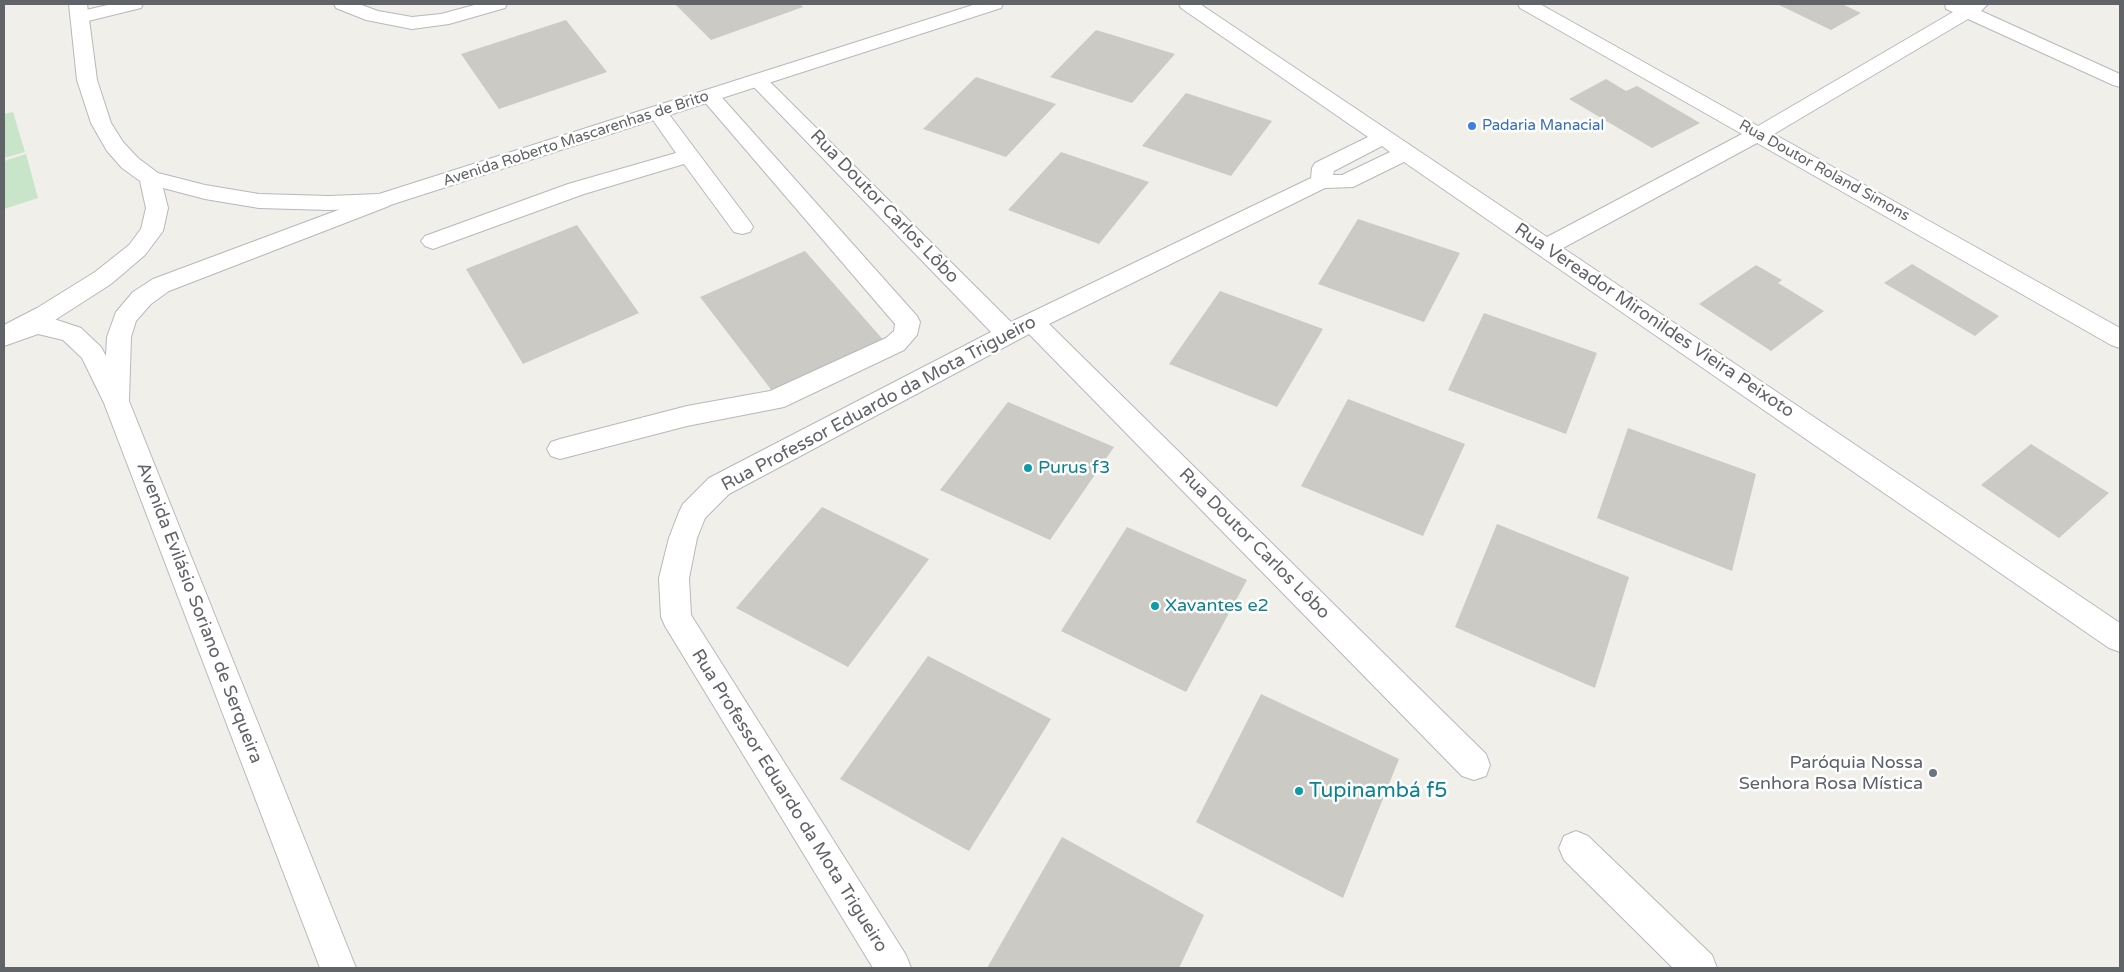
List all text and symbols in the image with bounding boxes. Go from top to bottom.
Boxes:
street label: Avenida Roberto Mascarenhas de Brito [441,87,711,191]
place label: Padaria Manacial [1482,117,1604,135]
street label: Rua Doutor Roland Simons [1736,117,1912,225]
marker: Padaria Manacial [1466,120,1478,132]
street label: Rua Doutor Carlos Lôbo [805,126,963,288]
street label: Rua Vereador Mironildes Vieira Peixoto [1510,219,1798,423]
street label: Rua Professor Eduardo da Mota Trigueiro [718,312,1040,496]
place label: Purus f3 [1038,457,1110,479]
street label: Avenida Evilásio Soriano de Serqueira [131,459,267,767]
marker: Purus f3 [1022,462,1034,474]
street label: Rua Doutor Carlos Lôbo [1174,464,1334,624]
place label: Xavantes e2 [1165,595,1269,617]
marker: Xavantes e2 [1149,600,1161,612]
street label: Rua Professor Eduardo da Mota Trigueiro [686,645,892,957]
place label: Paróquia Nossa Senhora Rosa Mística [1739,752,1923,794]
marker: Paróquia Nossa Senhora Rosa Mística [1927,767,1939,779]
place label: Tupinambá f5 [1309,778,1447,804]
marker: Tupinambá f5 [1293,785,1305,797]

